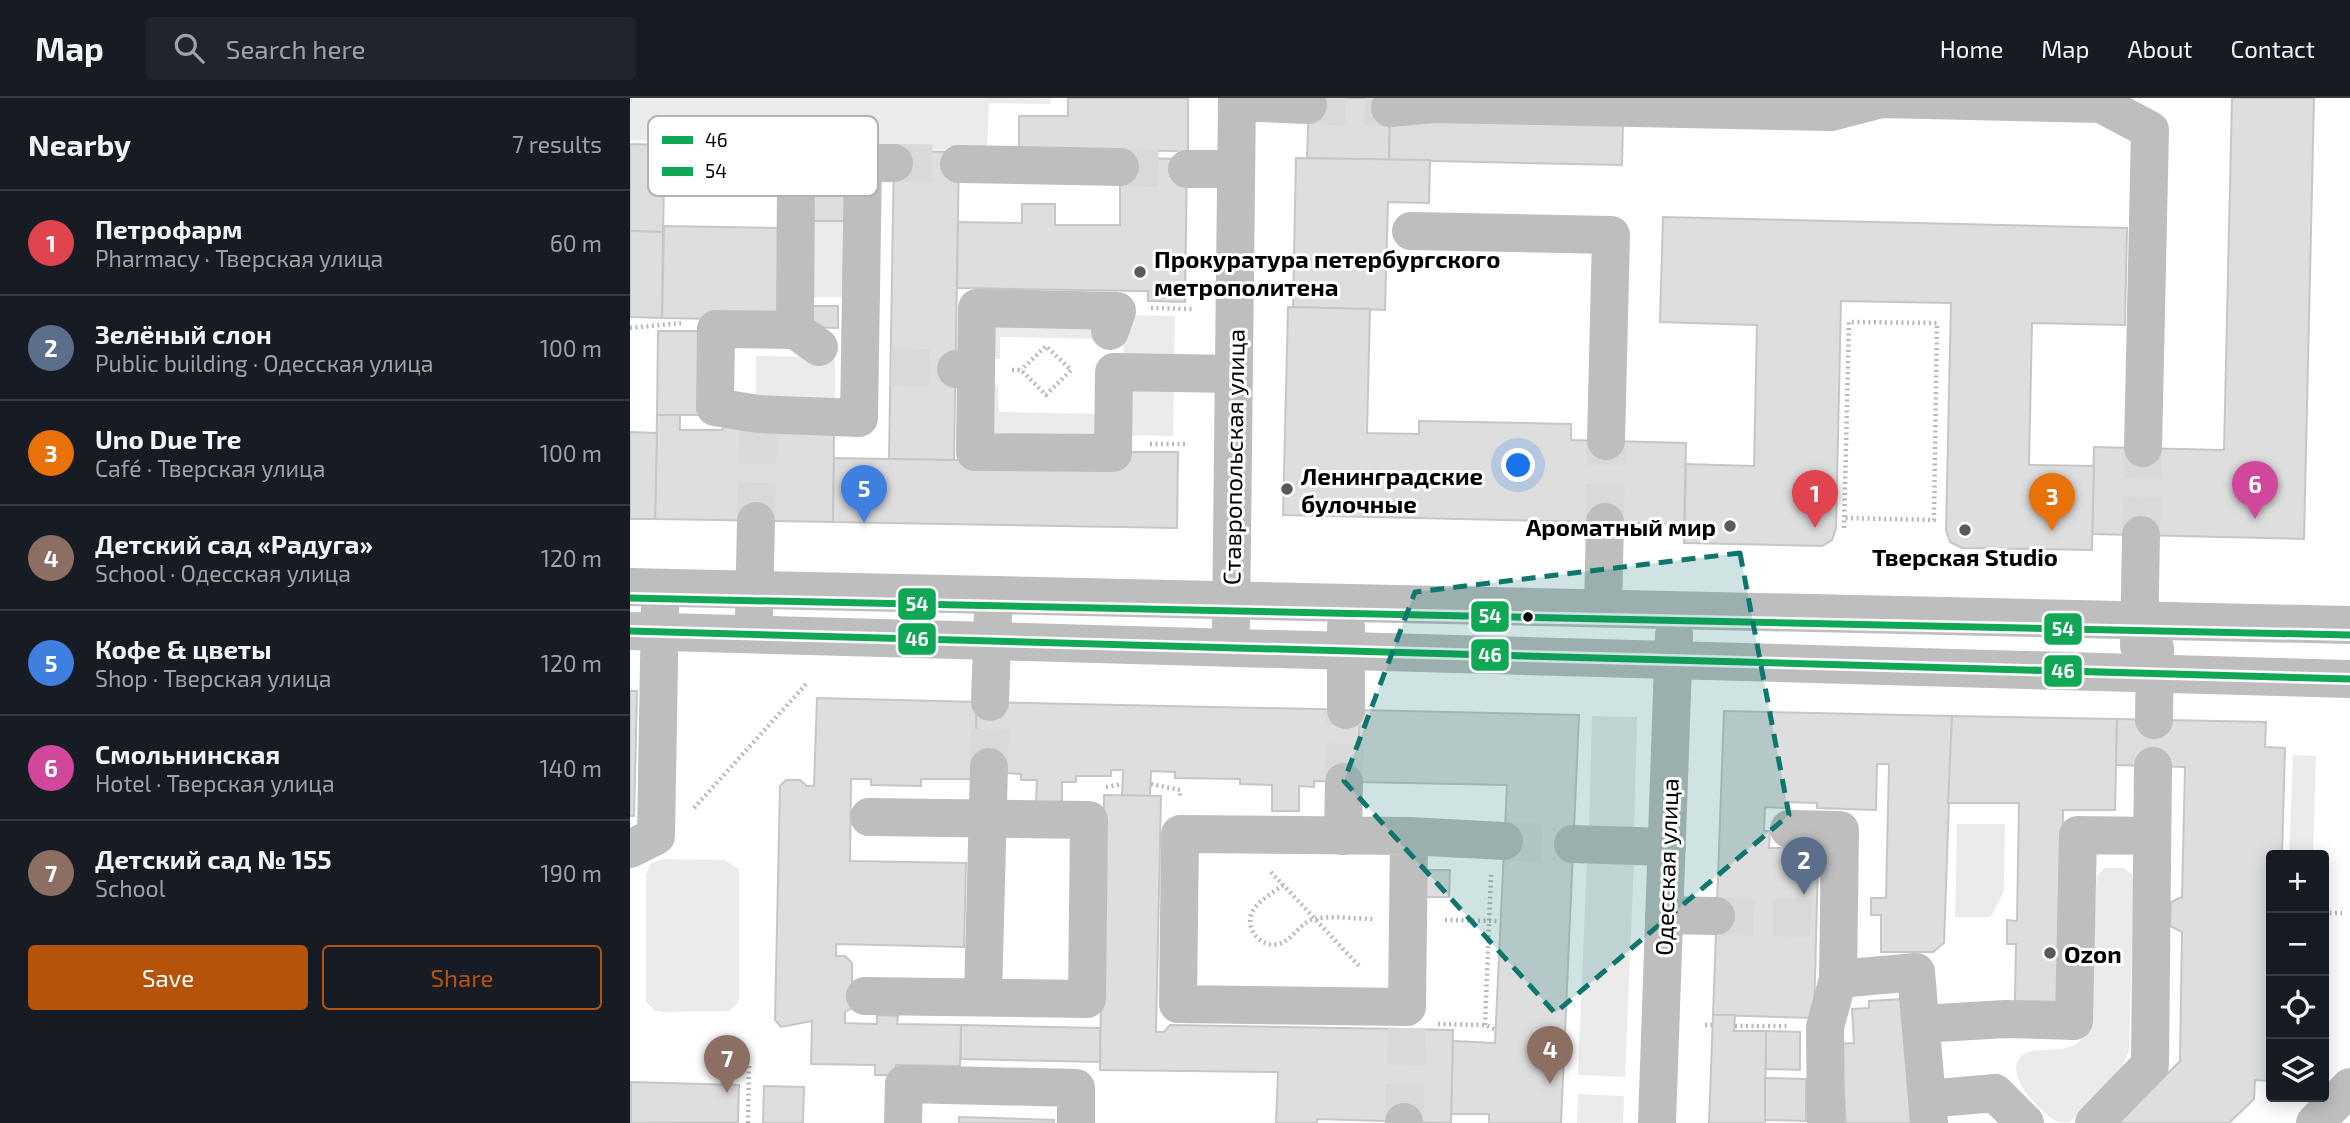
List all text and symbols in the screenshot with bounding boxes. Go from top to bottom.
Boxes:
search box [146,17,636,80]
text: Map [35,28,104,68]
icon: search [170,29,208,67]
text: Search here [226,33,365,64]
text: Home [1940,34,2003,63]
text: Map [2041,34,2089,63]
text: About [2127,34,2193,63]
text: Contact [2231,34,2315,63]
legend [648,116,878,196]
text: Nearby [28,126,131,162]
text: 46 [705,128,728,151]
text: 7 results [512,130,602,158]
text: 54 [705,159,727,182]
text: Петрофарм [95,213,242,244]
text: 1 [46,229,56,257]
text: 60 m [550,229,602,257]
text: Pharmacy · Тверская улица [95,244,383,272]
place label: Прокуратура петербургского метрополитена [1154,244,1500,301]
marker: Прокуратура петербургского метрополитена [1132,264,1148,280]
text: Зелёный слон [95,318,272,349]
street label: Ставропольская улица [1216,329,1251,585]
text: 2 [44,334,58,362]
text: 100 m [540,334,602,362]
text: Public building · Одесская улица [95,349,434,377]
text: Uno Due Tre [95,423,242,454]
text: 3 [44,439,58,467]
text: 100 m [540,439,602,467]
your location [1501,448,1535,482]
text: Café · Тверская улица [95,454,325,482]
place label: Ленинградские булочные [1301,461,1483,518]
pin: 6 [2232,461,2278,519]
pin: 5 [841,465,887,523]
pin: 1 [1792,470,1838,528]
pin: 3 [2029,473,2075,531]
marker: Ленинградские булочные [1279,481,1295,497]
place label: Ароматный мир [1526,512,1716,541]
marker: Ароматный мир [1722,518,1738,534]
marker: Тверская Studio [1957,522,1973,538]
text: Детский сад «Радуга» [95,528,373,559]
place label: Тверская Studio [1872,542,2058,571]
text: 4 [44,544,58,572]
text: 120 m [541,544,602,572]
text: School · Одесская улица [95,559,351,587]
line badge: 54 [897,587,937,621]
text: 54 [906,592,928,615]
line badge: 54 [1470,600,1510,633]
text: 54 [1479,604,1501,627]
unlabelled marker [1521,610,1535,624]
line badge: 54 [2043,612,2083,646]
text: 54 [2052,617,2074,640]
line badge: 46 [897,622,937,656]
text: 46 [905,627,929,650]
text: Кофе & цветы [95,633,272,664]
line badge: 46 [1470,638,1510,672]
text: 46 [1478,643,1502,666]
text: 5 [45,649,57,677]
text: 120 m [541,649,602,677]
line badge: 46 [2043,654,2083,688]
text: 46 [2051,659,2075,682]
text: Shop · Тверская улица [95,664,332,692]
text: Смольнинская [95,738,280,769]
text: 6 [44,754,58,782]
text: 140 m [540,754,602,782]
text: Hotel · Тверская улица [95,769,335,797]
street label: Одесская улица [1648,778,1685,956]
pin: 2 [1781,837,1827,895]
text: Детский сад № 155 [95,843,332,874]
map controls [2266,850,2329,1102]
button: + [2266,850,2329,913]
text: 7 [45,859,57,887]
text: 190 m [541,859,602,887]
text: School [95,874,165,902]
button: − [2266,913,2329,976]
place label: Ozon [2064,939,2122,968]
button: Save [28,945,308,1010]
button: Share [322,945,602,1010]
marker: Ozon [2042,945,2058,961]
button: locate [2266,976,2329,1039]
pin: 4 [1527,1026,1573,1084]
pin: 7 [704,1035,750,1093]
button: layers [2266,1039,2329,1102]

